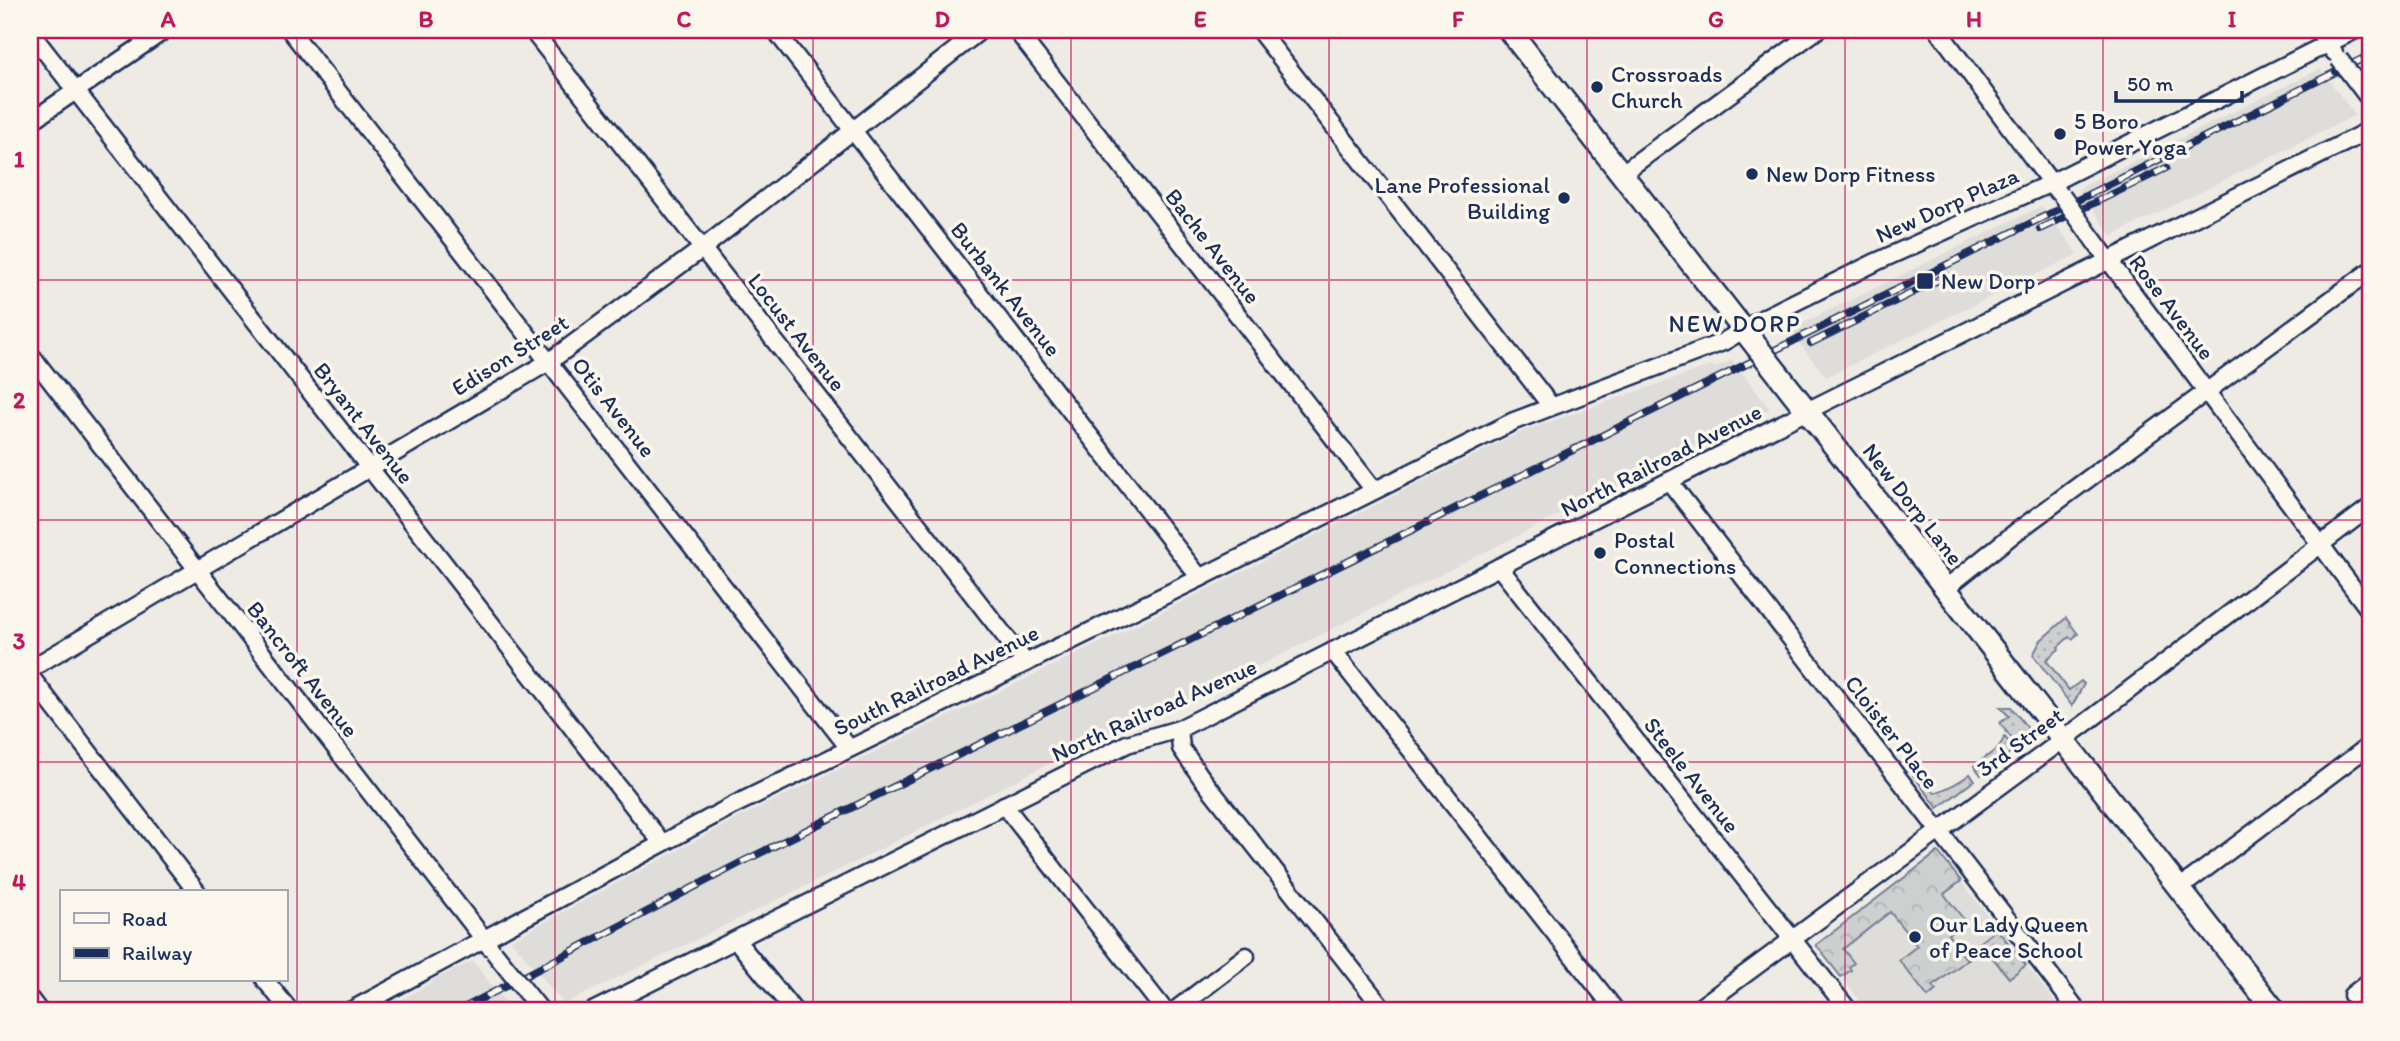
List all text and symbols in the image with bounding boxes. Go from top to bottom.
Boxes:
text: A [160,5,176,33]
text: B [419,5,434,33]
text: C [677,5,692,33]
text: D [934,5,950,33]
text: E [1194,5,1207,33]
text: F [1452,5,1465,33]
text: G [1708,5,1724,33]
text: H [1966,5,1982,33]
text: I [2228,5,2237,33]
place label: Crossroads Church [1611,60,1722,114]
scale bar [2116,60,2242,104]
text: 50 m [2127,71,2174,96]
marker: Crossroads Church [1589,79,1605,95]
place label: 5 Boro Power Yoga [2074,107,2187,161]
marker: 5 Boro Power Yoga [2052,126,2068,142]
text: 1 [14,145,25,173]
place label: New Dorp Fitness [1766,160,1936,188]
street label: New Dorp Plaza [1871,161,2023,249]
marker: New Dorp Fitness [1744,166,1760,182]
place label: Lane Professional Building [1375,171,1550,225]
street label: Bache Avenue [1159,183,1267,309]
marker: Lane Professional Building [1556,190,1572,206]
street label: Burbank Avenue [945,216,1067,362]
street label: Rose Avenue [2123,249,2221,365]
street label: Locust Avenue [742,267,852,397]
place label: New Dorp [1941,267,2035,295]
marker: New Dorp [1915,271,1935,291]
street label: Edison Street [446,308,574,402]
district label: NEW DORP [1669,309,1801,338]
street label: Otis Avenue [566,351,662,463]
street label: Bryant Avenue [308,357,420,489]
text: 2 [13,386,26,414]
street label: North Railroad Avenue [1556,397,1766,523]
street label: New Dorp Lane [1857,437,1969,571]
place label: Postal Connections [1614,526,1736,580]
marker: Postal Connections [1592,545,1608,561]
street label: Bancroft Avenue [241,595,365,743]
street label: South Railroad Avenue [829,618,1043,742]
text: 3 [13,627,26,655]
street label: North Railroad Avenue [1047,652,1261,768]
street label: Cloister Place [1839,670,1945,794]
street label: 3rd Street [1971,701,2069,783]
street label: Steele Avenue [1638,712,1746,838]
text: 4 [12,868,26,896]
legend [60,890,287,982]
text: Road [122,906,168,931]
place label: Our Lady Queen of Peace School [1929,910,2088,964]
marker: Our Lady Queen of Peace School [1907,929,1923,945]
text: Railway [122,940,192,965]

